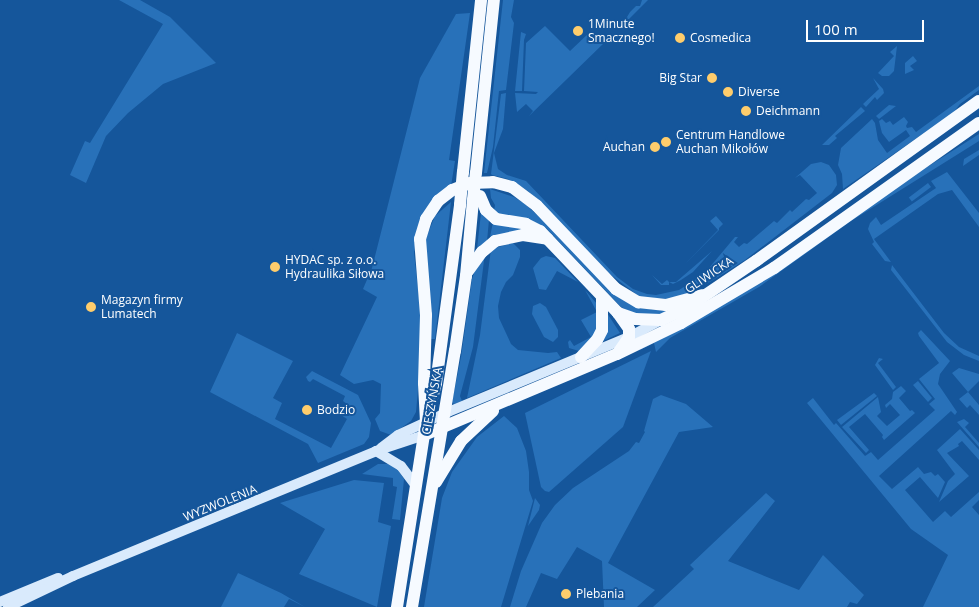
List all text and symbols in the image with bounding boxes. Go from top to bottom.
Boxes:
scale bar [809,10,926,42]
place label: 1Minute Smacznego! [588,17,655,45]
text: 100 m [814,19,858,39]
marker: 1Minute Smacznego! [572,25,584,37]
place label: Cosmedica [690,31,751,45]
marker: Cosmedica [674,32,686,44]
place label: Big Star [659,71,702,85]
marker: Big Star [706,72,718,84]
place label: Diverse [738,85,780,99]
marker: Diverse [722,86,734,98]
place label: Deichmann [756,104,820,118]
marker: Deichmann [740,105,752,117]
place label: Centrum Handlowe Auchan Mikołów [676,128,785,156]
marker: Centrum Handlowe Auchan Mikołów [660,136,672,148]
place label: Auchan [603,140,645,154]
marker: Auchan [649,141,661,153]
place label: HYDAC sp. z o.o. Hydraulika Siłowa [285,253,384,281]
street label: GLIWICKA [682,254,736,296]
marker: HYDAC sp. z o.o. Hydraulika Siłowa [269,261,281,273]
place label: Magazyn firmy Lumatech [101,293,183,321]
marker: Magazyn firmy Lumatech [85,301,97,313]
street label: CIESZYŃSKA [419,366,445,436]
place label: Bodzio [317,403,355,417]
marker: Bodzio [301,404,313,416]
street label: WYZWOLENIA [181,482,259,524]
place label: Plebania [576,587,624,601]
marker: Plebania [560,588,572,600]

